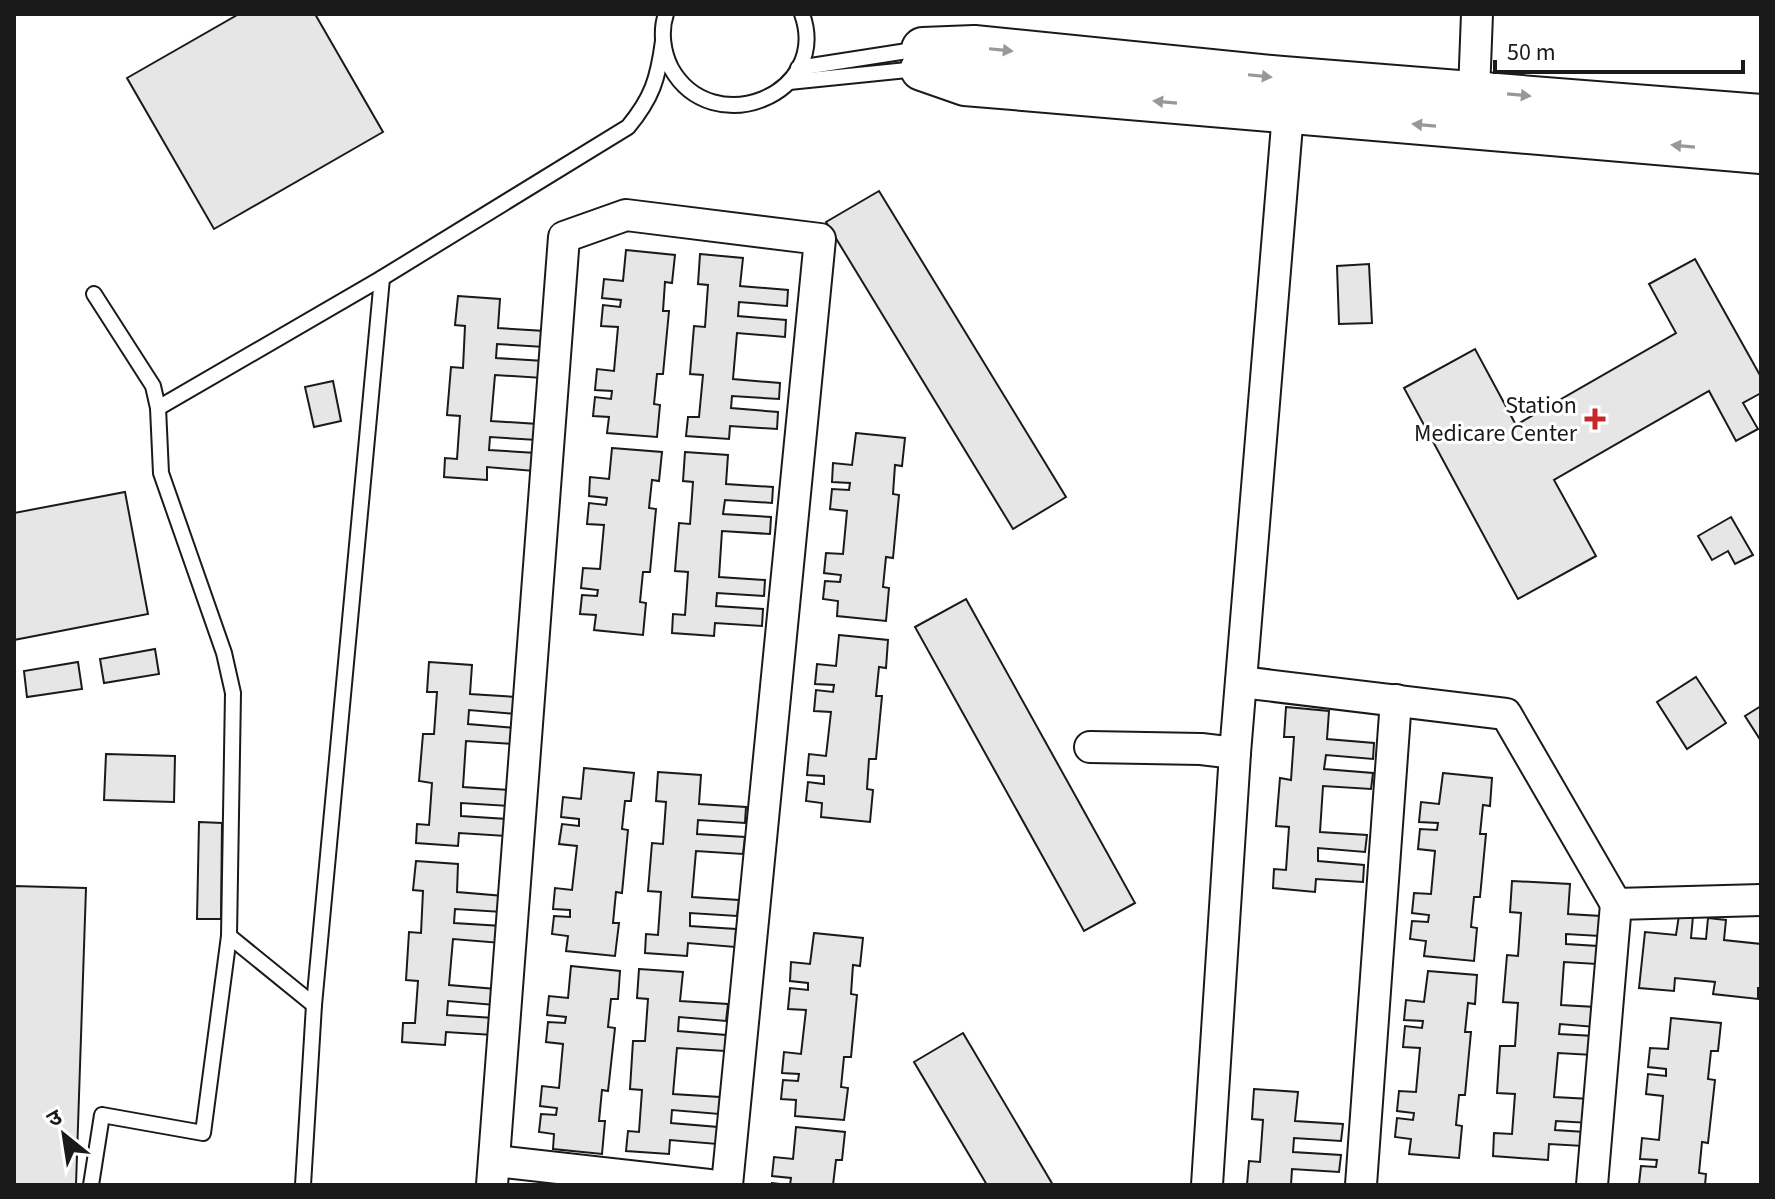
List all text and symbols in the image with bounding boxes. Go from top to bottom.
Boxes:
scale bar [1495,24,1743,74]
text: 50 m [1507,35,1556,70]
one-way arrow [989,44,1014,57]
one-way arrow [1248,69,1273,82]
one-way arrow [1507,89,1532,102]
one-way arrow [1152,96,1177,109]
one-way arrow [1411,118,1436,131]
one-way arrow [1670,139,1695,152]
place label: Station Medicare Center [1414,388,1578,451]
marker: Station Medicare Center [1584,408,1606,430]
north arrow [24,1095,104,1175]
text: उ [41,1101,69,1136]

